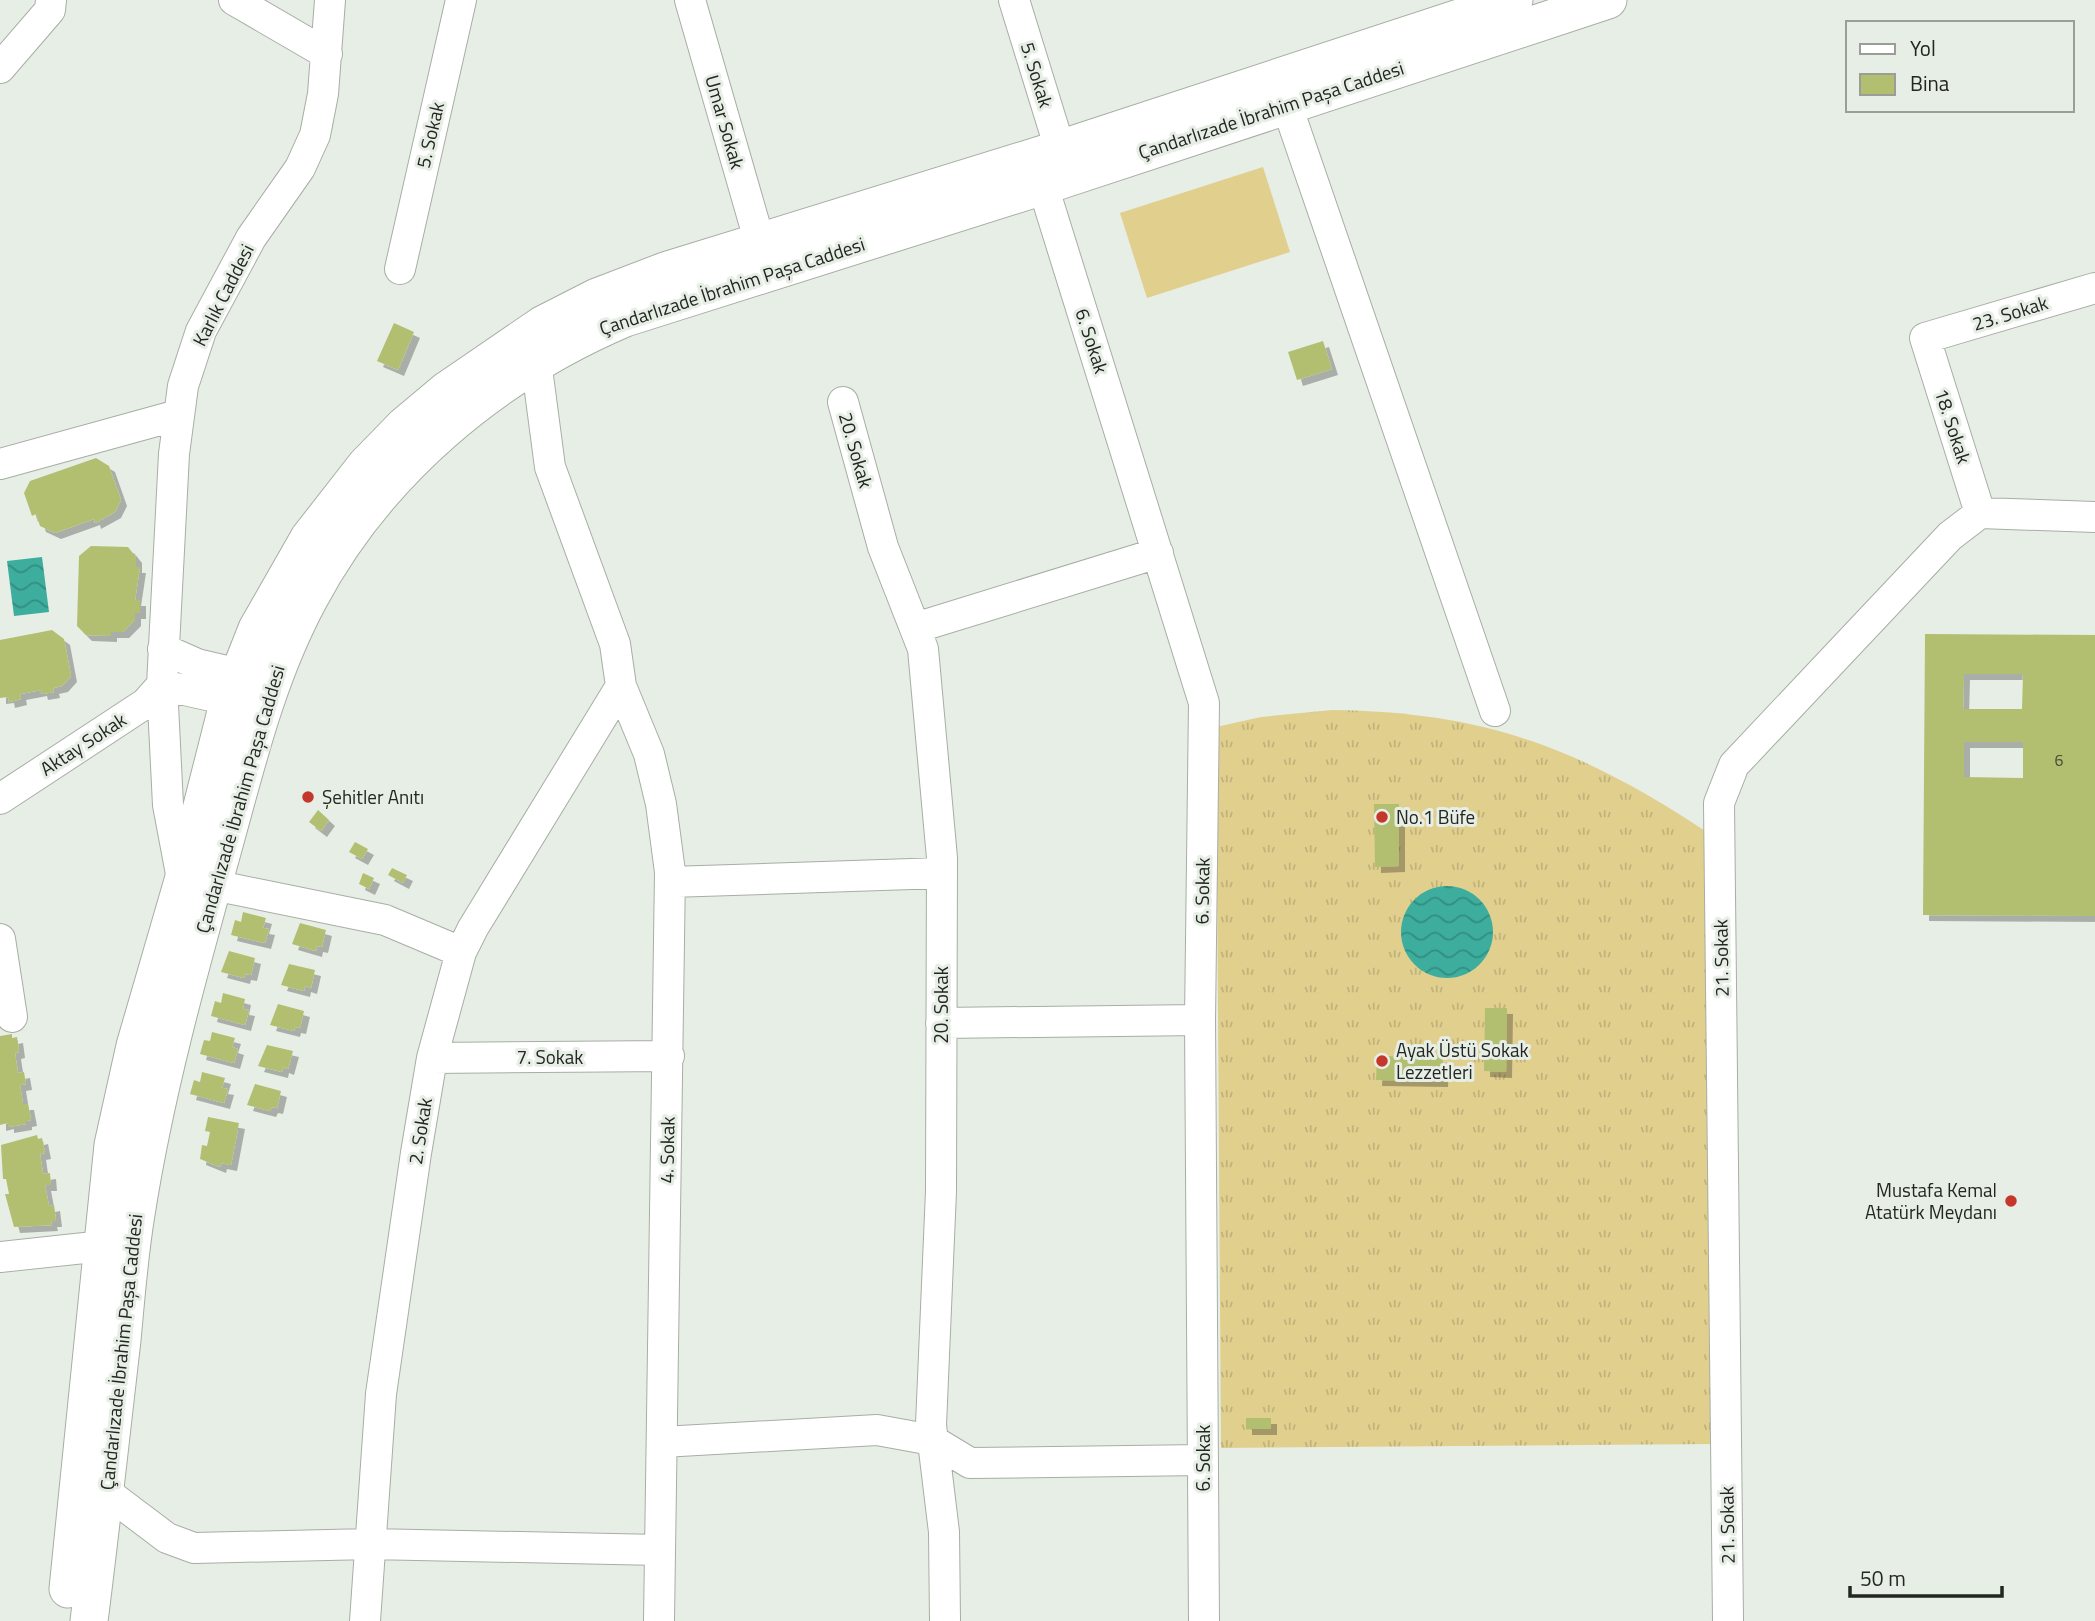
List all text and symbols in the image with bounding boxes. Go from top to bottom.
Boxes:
legend [1846,21,2074,112]
text: Yol [1910,32,1936,64]
street label: 5. Sokak [1014,39,1061,111]
street label: Çandarlızade İbrahim Paşa Caddesi [1134,53,1407,166]
text: Bina [1910,67,1950,99]
street label: Umar Sokak [698,72,753,172]
street label: 5. Sokak [408,99,451,171]
street label: Çandarlızade İbrahim Paşa Caddesi [595,229,868,342]
street label: Karlık Caddesi [184,239,261,351]
street label: 23. Sokak [1969,287,2051,338]
street label: 6. Sokak [1068,305,1117,377]
street label: 18. Sokak [1928,384,1979,467]
street label: 20. Sokak [832,409,881,491]
street label: Çandarlızade İbrahim Paşa Caddesi [187,661,292,936]
street label: Aktay Sokak [34,705,132,782]
house number: 6 [2055,748,2064,772]
place label: Şehitler Anıtı [322,782,424,811]
marker: Şehitler Anıtı [300,789,316,805]
place label: No.1 Büfe [1396,802,1475,831]
marker: No.1 Büfe [1374,809,1390,825]
street label: 6. Sokak [1186,857,1217,925]
street label: 21. Sokak [1705,919,1736,997]
street label: 20. Sokak [926,966,955,1044]
place label: Ayak Üstü Sokak Lezzetleri [1396,1035,1529,1086]
street label: 7. Sokak [517,1042,583,1071]
marker: Ayak Üstü Sokak Lezzetleri [1374,1053,1390,1069]
street label: 2. Sokak [400,1096,439,1166]
street label: 4. Sokak [651,1116,682,1184]
place label: Mustafa Kemal Atatürk Meydanı [1865,1175,1997,1226]
marker: Mustafa Kemal Atatürk Meydanı [2003,1193,2019,1209]
street label: Çandarlızade İbrahim Paşa Caddesi [92,1212,149,1492]
street label: 6. Sokak [1188,1425,1217,1491]
street label: 21. Sokak [1711,1486,1742,1564]
scale bar [1850,1554,2002,1598]
text: 50 m [1860,1562,1906,1594]

